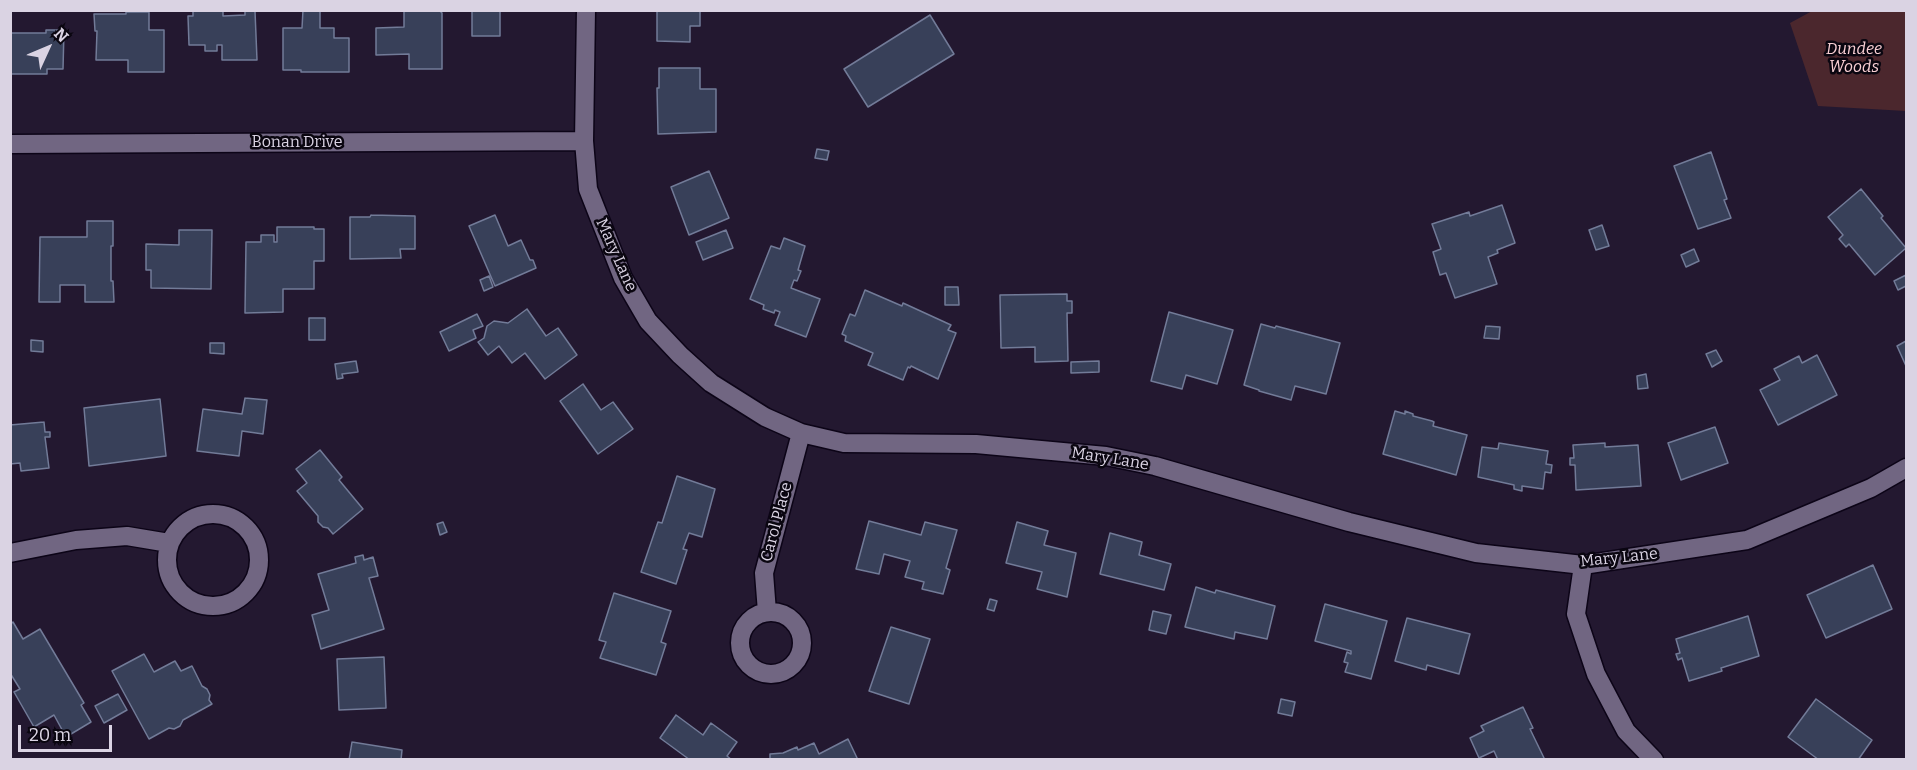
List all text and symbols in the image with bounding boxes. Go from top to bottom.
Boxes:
north arrow [18,18,78,78]
text: N [50,24,72,46]
park label: Dundee Woods [1826,40,1882,78]
street label: Bonan Drive [252,133,342,153]
street label: Mary Lane [591,215,641,295]
street label: Mary Lane [1070,443,1150,475]
street label: Carol Place [757,480,797,564]
street label: Mary Lane [1579,544,1659,572]
scale bar [21,713,116,751]
text: 20 m [29,724,71,746]

